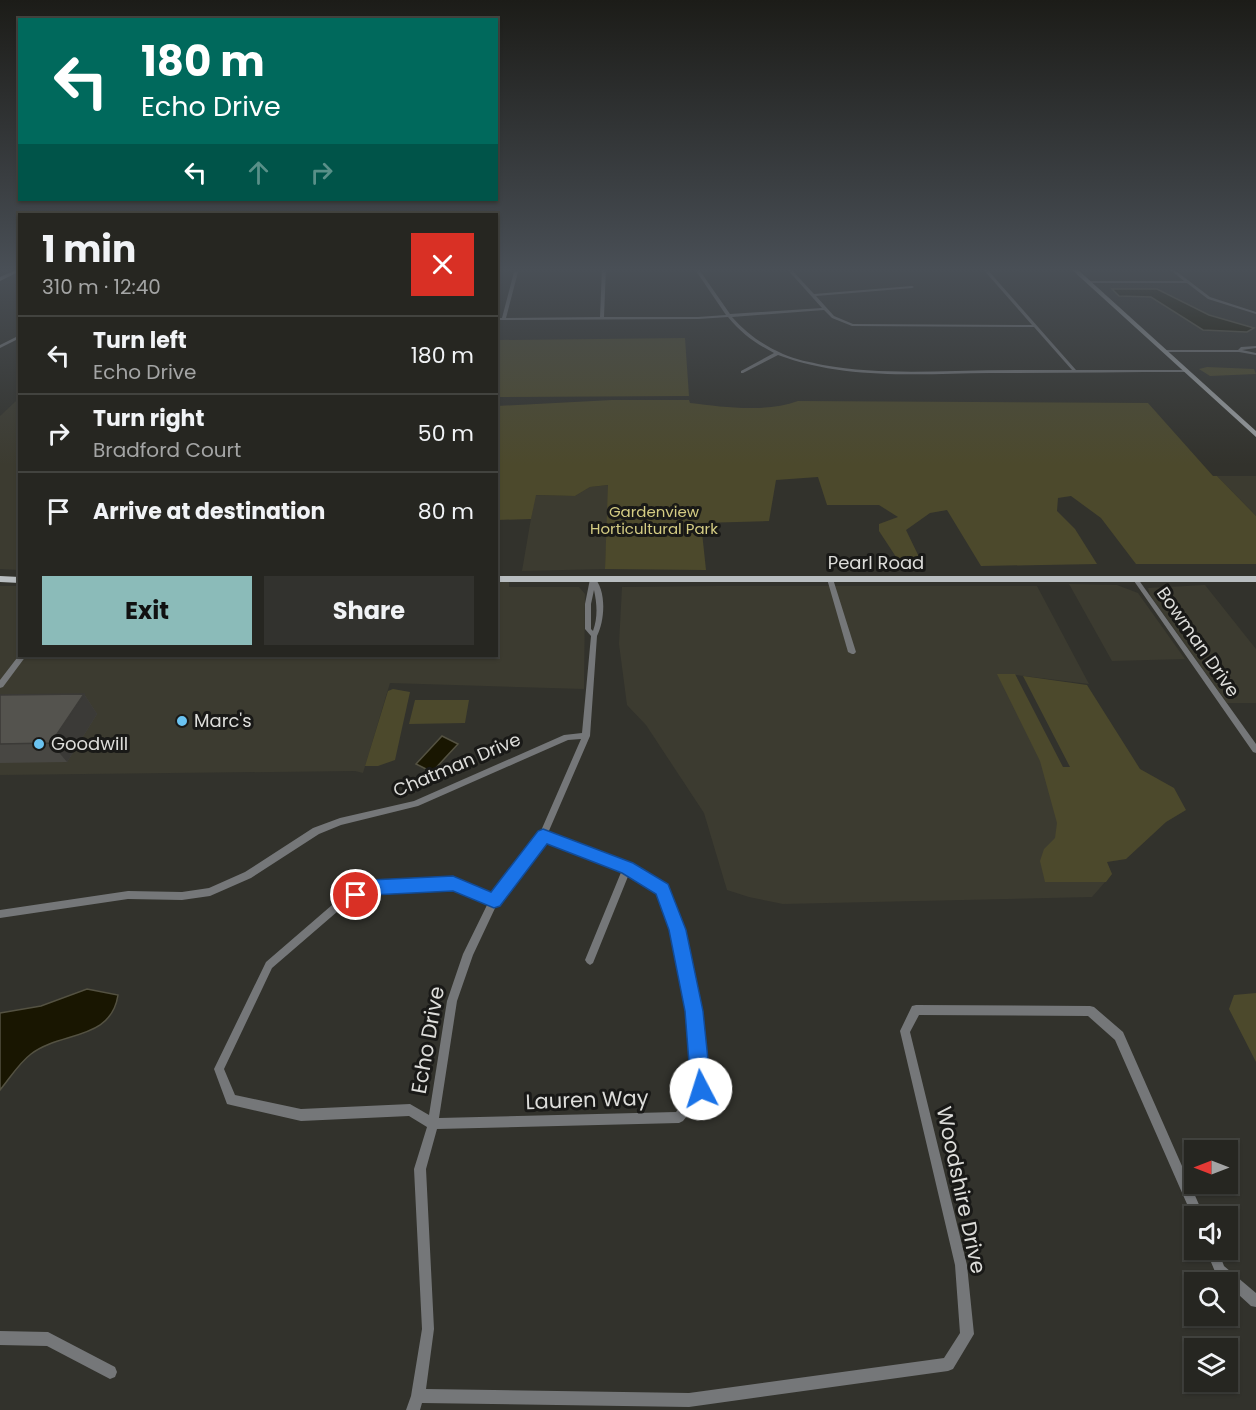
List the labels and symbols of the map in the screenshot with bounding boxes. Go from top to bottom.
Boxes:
park label: Gardenview Horticultural Park [590,501,718,539]
street label: Pearl Road [828,550,924,575]
street label: Bowman Drive [1151,582,1246,702]
place label: Marc's [194,708,252,733]
marker: Marc's [175,714,189,728]
street label: Chatman Drive [389,726,524,803]
place label: Goodwill [51,731,128,756]
marker: Goodwill [32,737,46,751]
pin [330,869,381,920]
street label: Echo Drive [404,984,451,1096]
position arrow [669,1057,733,1121]
street label: Lauren Way [525,1083,649,1116]
street label: Woodshire Drive [930,1104,993,1276]
north arrow [1184,1140,1238,1194]

